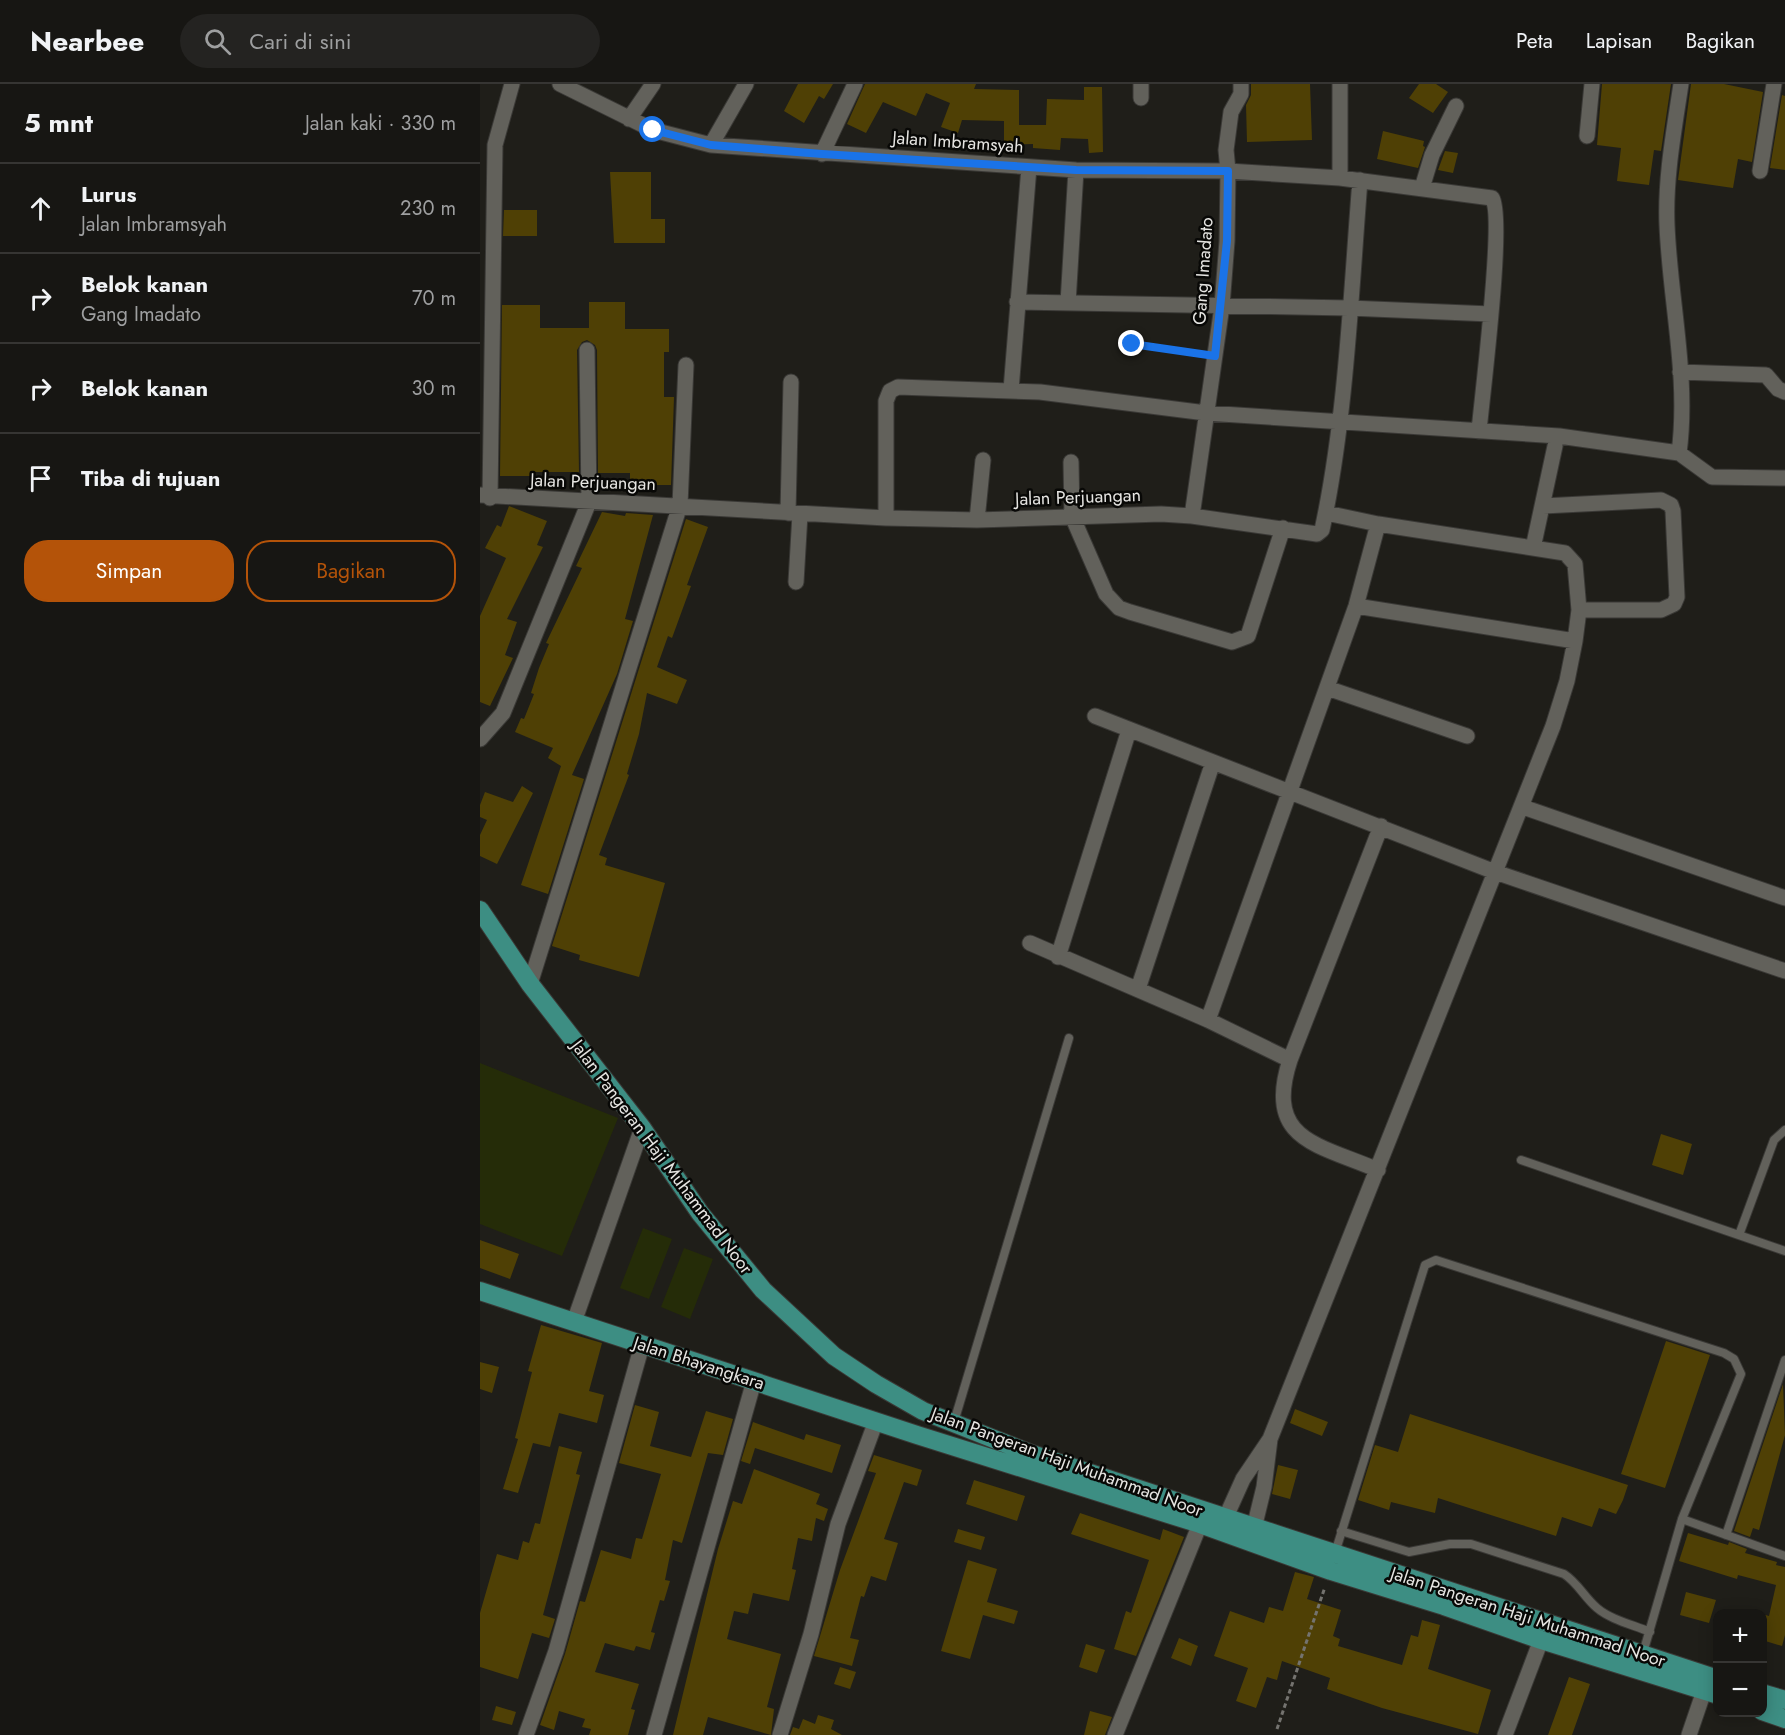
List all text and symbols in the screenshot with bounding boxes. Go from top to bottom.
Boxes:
search box [180,14,600,68]
text: Nearbee [30,21,144,62]
icon: search [201,25,234,58]
text: Cari di sini [249,25,351,57]
text: Peta [1516,26,1553,56]
text: Lapisan [1586,26,1652,56]
text: Bagikan [1685,26,1755,56]
text: 5 mnt [24,104,93,142]
text: Jalan kaki · 330 m [305,109,456,138]
route start [639,116,665,142]
street label: Jalan Imbramsyah [890,124,1024,160]
text: Lurus [81,178,137,210]
icon: ahead [24,192,57,225]
text: 230 m [400,194,456,223]
text: Jalan Imbramsyah [81,210,227,239]
street label: Gang Imadato [1186,216,1220,326]
text: Belok kanan [81,268,208,300]
icon: right [24,282,57,315]
text: 70 m [412,284,456,313]
text: Gang Imadato [81,300,201,329]
route end [1118,330,1144,356]
icon: right [24,372,57,405]
text: Belok kanan [81,372,208,404]
text: 30 m [411,374,456,403]
icon: arrive [24,462,57,495]
text: Tiba di tujuan [81,462,220,494]
street label: Jalan Perjuangan [528,467,656,497]
street label: Jalan Perjuangan [1013,482,1141,512]
button: Simpan [24,540,234,602]
button: Bagikan [246,540,456,602]
street label: Jalan Pangeran Haji Muhammad Noor [564,1033,759,1280]
street label: Jalan Bhayangkara [628,1329,768,1396]
street label: Jalan Pangeran Haji Muhammad Noor [925,1400,1207,1524]
street label: Jalan Pangeran Haji Muhammad Noor [1385,1560,1670,1674]
map controls [1713,1609,1767,1717]
button: + [1713,1609,1767,1663]
button: − [1713,1663,1767,1717]

